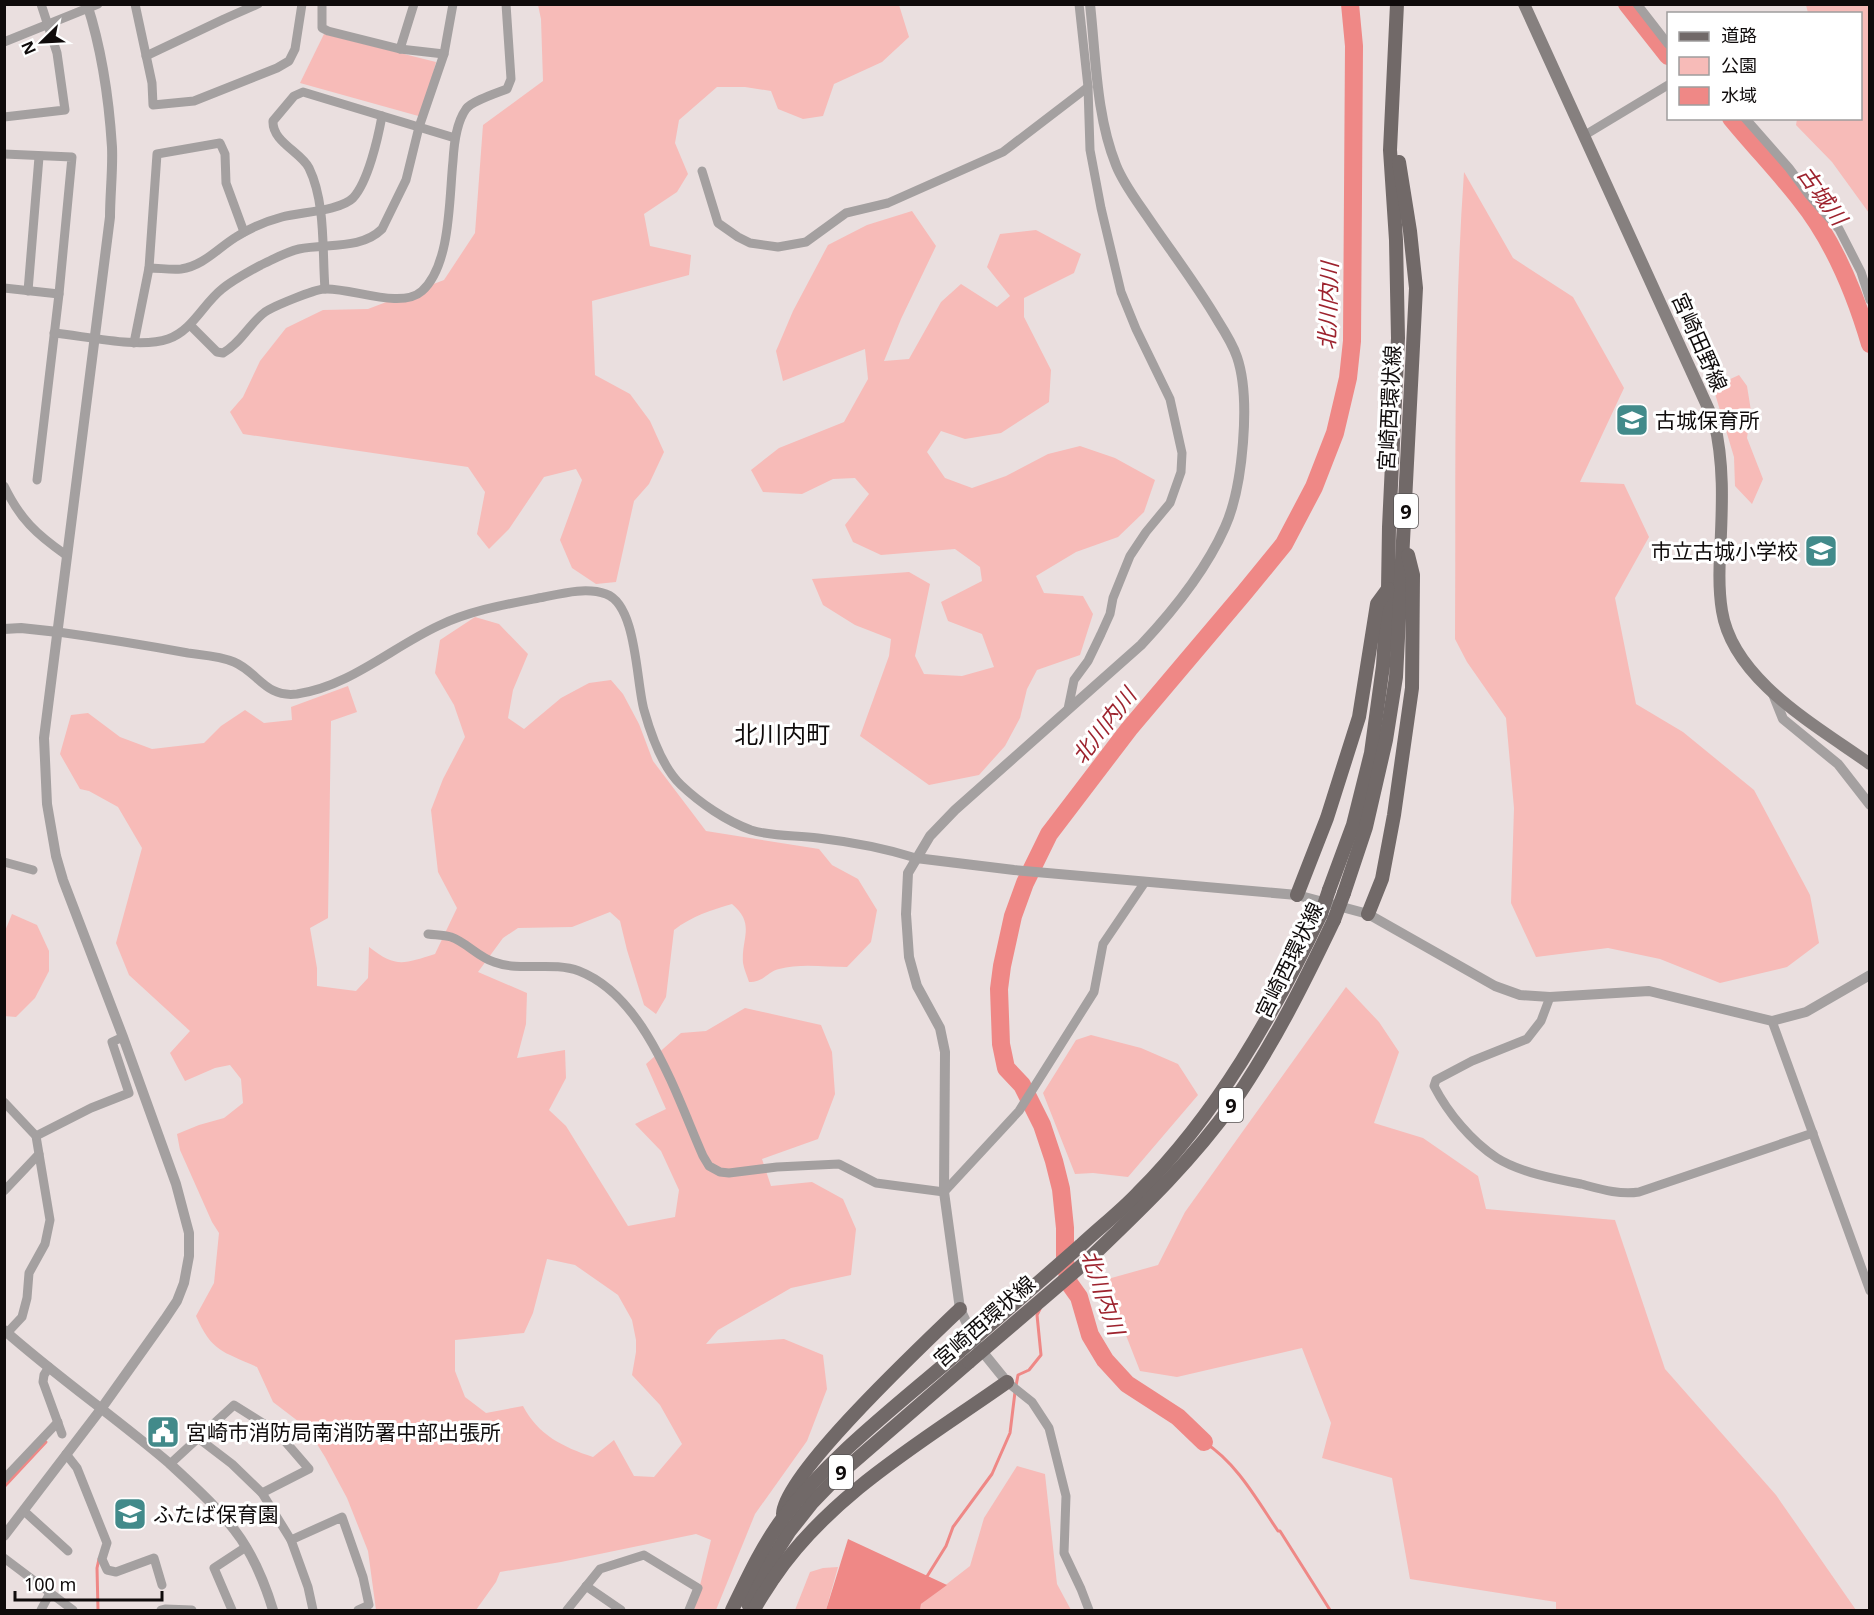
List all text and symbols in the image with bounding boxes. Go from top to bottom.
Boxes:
north arrow [12,12,72,72]
legend [1667,12,1862,120]
text: 道路 [1721,23,1757,47]
text: N [16,38,41,59]
text: 公園 [1721,53,1757,77]
text: 水域 [1721,83,1757,107]
water label: 古城川 [1791,159,1856,232]
water label: 北川内川 [1310,260,1344,351]
street label: 宮崎田野線 [1666,288,1734,396]
street label: 宮崎西環状線 [1372,344,1406,472]
school or university icon: 古城保育所 [1614,402,1650,438]
place label: 古城保育所 [1655,406,1760,434]
road number: 9 [1394,494,1418,528]
school or university icon: 市立古城小学校 [1803,533,1839,569]
place label: 市立古城小学校 [1651,537,1798,565]
water label: 北川内川 [1064,680,1143,769]
district label: 北川内町 [734,717,830,750]
street label: 宮崎西環状線 [1249,897,1329,1023]
road number: 9 [1219,1088,1243,1122]
water label: 北川内川 [1075,1246,1133,1340]
street label: 宮崎西環状線 [927,1269,1041,1373]
public building icon: 宮崎市消防局南消防署中部出張所 [145,1414,181,1450]
place label: 宮崎市消防局南消防署中部出張所 [186,1418,501,1446]
road number: 9 [829,1455,853,1489]
school or university icon: ふたば保育園 [112,1496,148,1532]
place label: ふたば保育園 [153,1500,279,1528]
scale bar [15,1564,162,1602]
text: 100 m [24,1572,76,1596]

